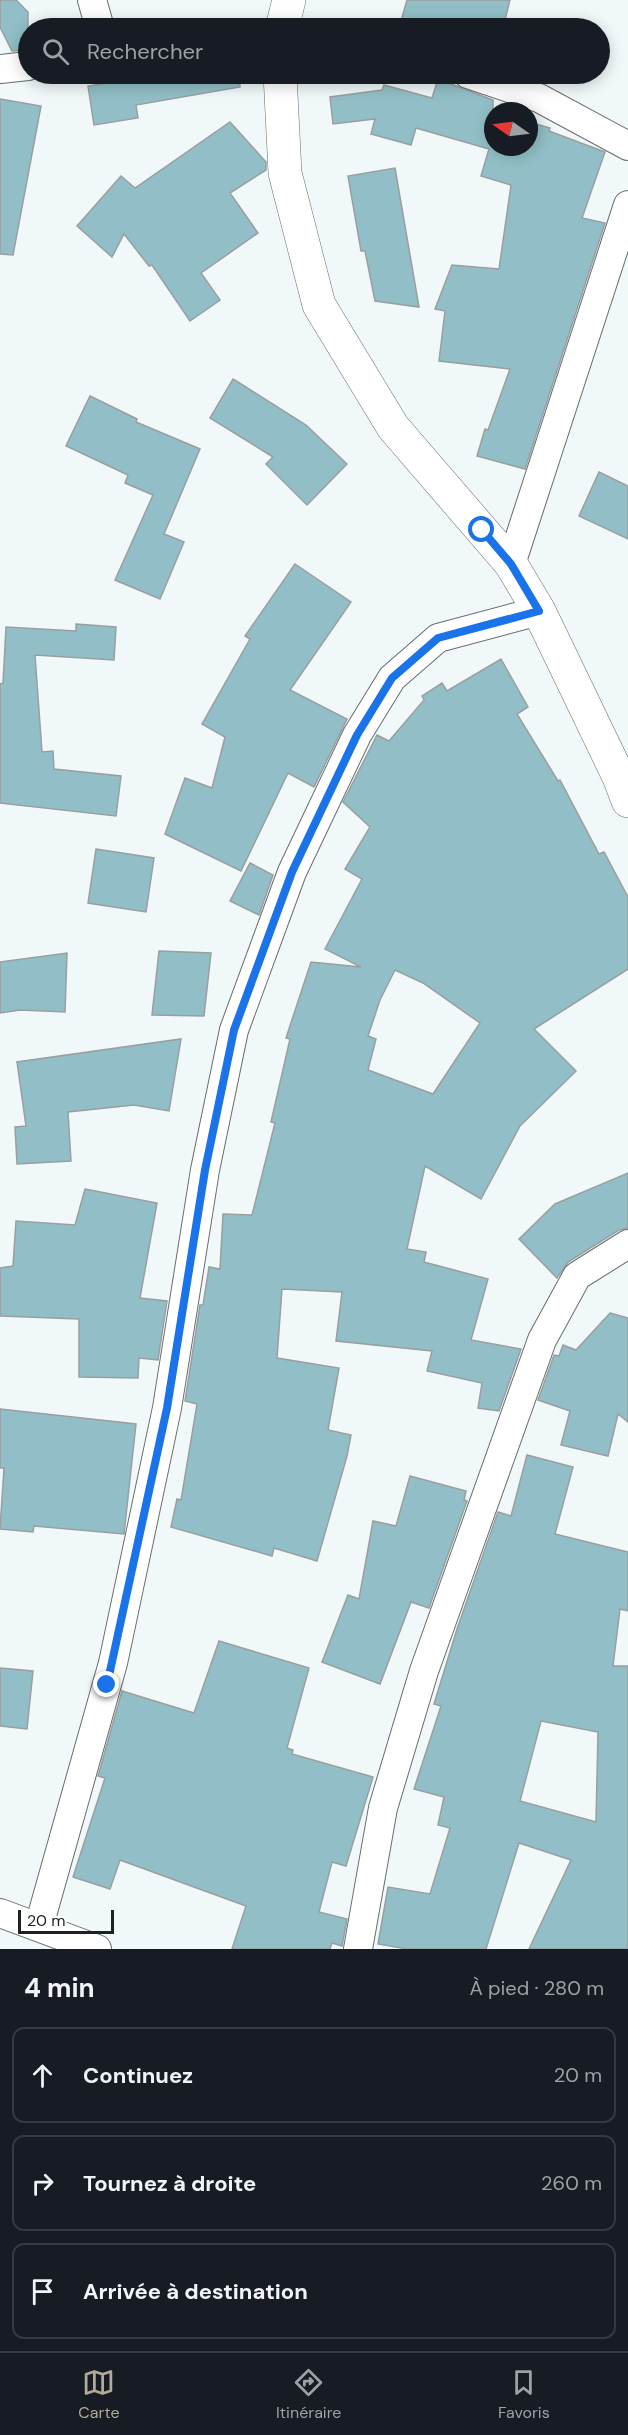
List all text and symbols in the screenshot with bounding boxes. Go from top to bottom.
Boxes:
search box [18,18,610,84]
icon: search [39,35,72,68]
text: Rechercher [87,37,203,66]
north arrow [484,102,538,156]
route start [468,516,494,542]
route end [93,1671,119,1697]
scale bar [18,1907,114,1934]
text: 20 m [27,1910,66,1931]
text: 4 min [24,1971,95,2005]
text: À pied · 280 m [469,1975,604,2001]
icon: ahead [26,2059,59,2092]
text: Continuez [83,2061,193,2090]
text: 20 m [554,2062,602,2088]
icon: right [26,2167,59,2200]
text: Tournez à droite [83,2169,256,2198]
text: 260 m [541,2170,602,2196]
icon: arrive [26,2275,59,2308]
text: Arrivée à destination [83,2277,308,2306]
tab: Carte [78,2366,120,2423]
tab: Itinéraire [276,2366,341,2423]
tab: Favoris [498,2366,550,2423]

